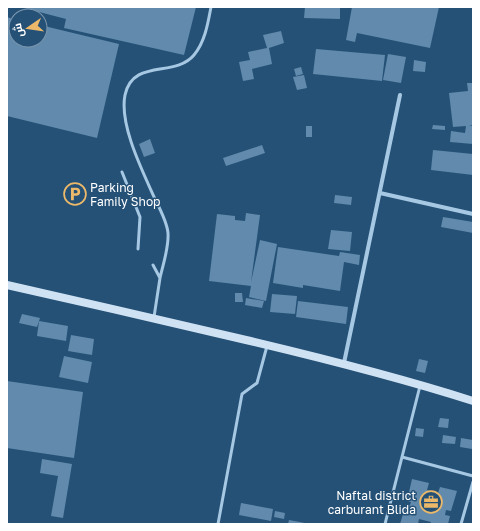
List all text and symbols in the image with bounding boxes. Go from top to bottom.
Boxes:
north arrow [8,8,48,48]
text: ش [10,22,27,39]
place label: Parking Family Shop [90,180,160,209]
parking icon: Parking Family Shop [62,181,88,207]
place label: Naftal district carburant Blida [328,488,416,517]
office icon: Naftal district carburant Blida [418,489,444,515]

